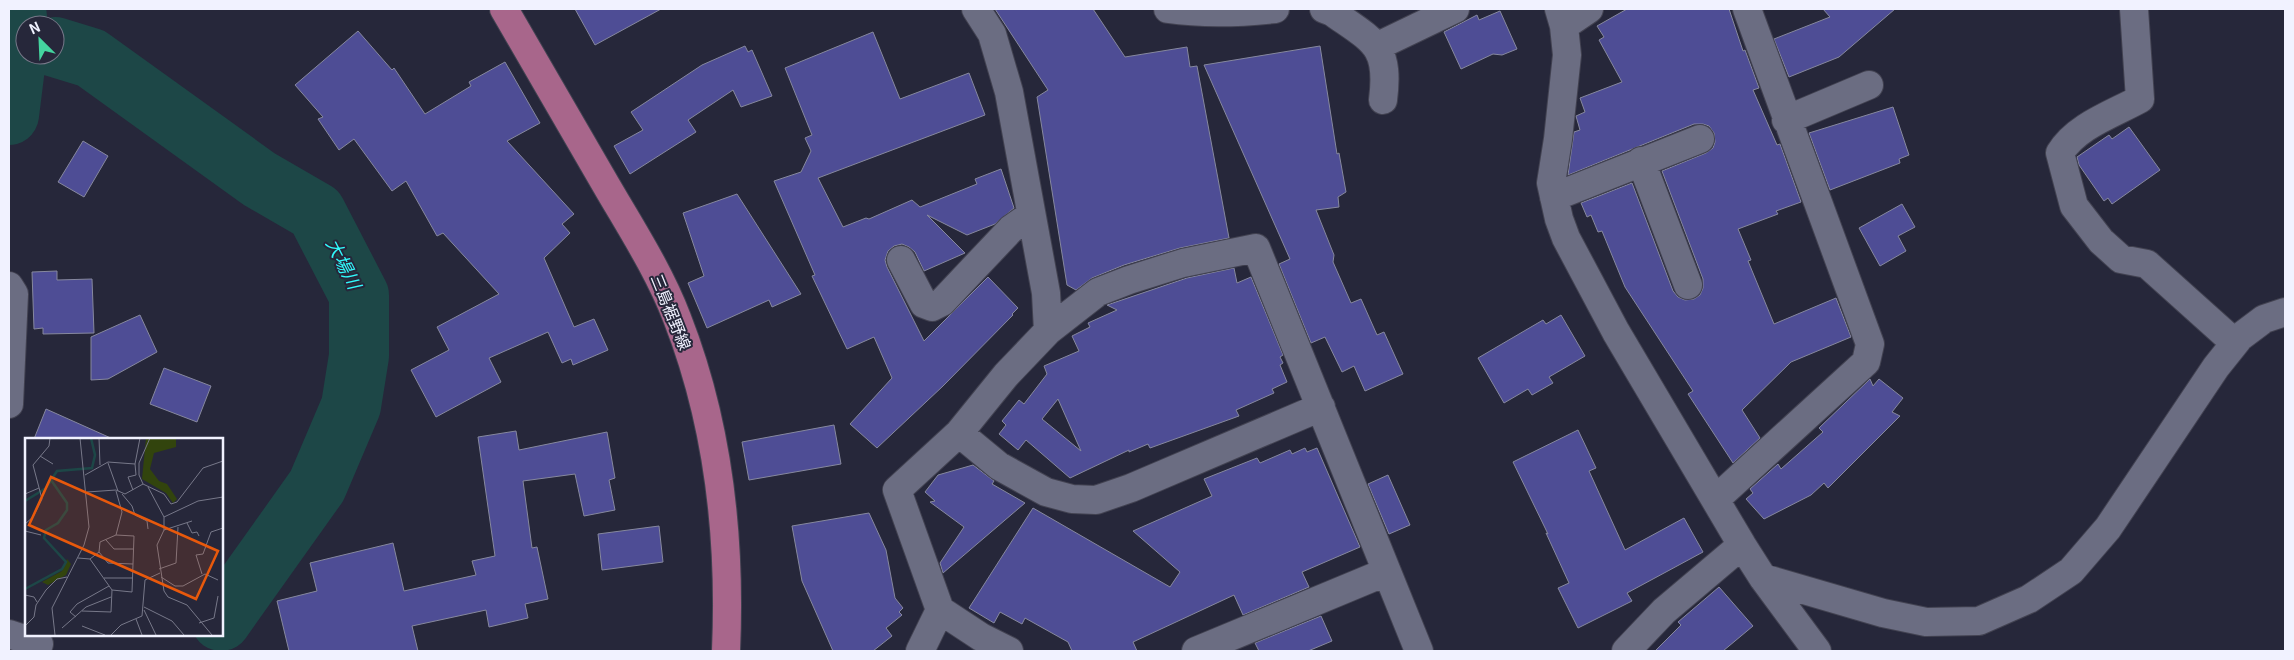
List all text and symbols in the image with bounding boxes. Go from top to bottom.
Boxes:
north arrow [15,15,65,65]
text: N [25,16,43,38]
water label: 大場川 [321,233,370,295]
street label: 三島裾野線 [646,270,698,353]
inset map [25,438,222,635]

